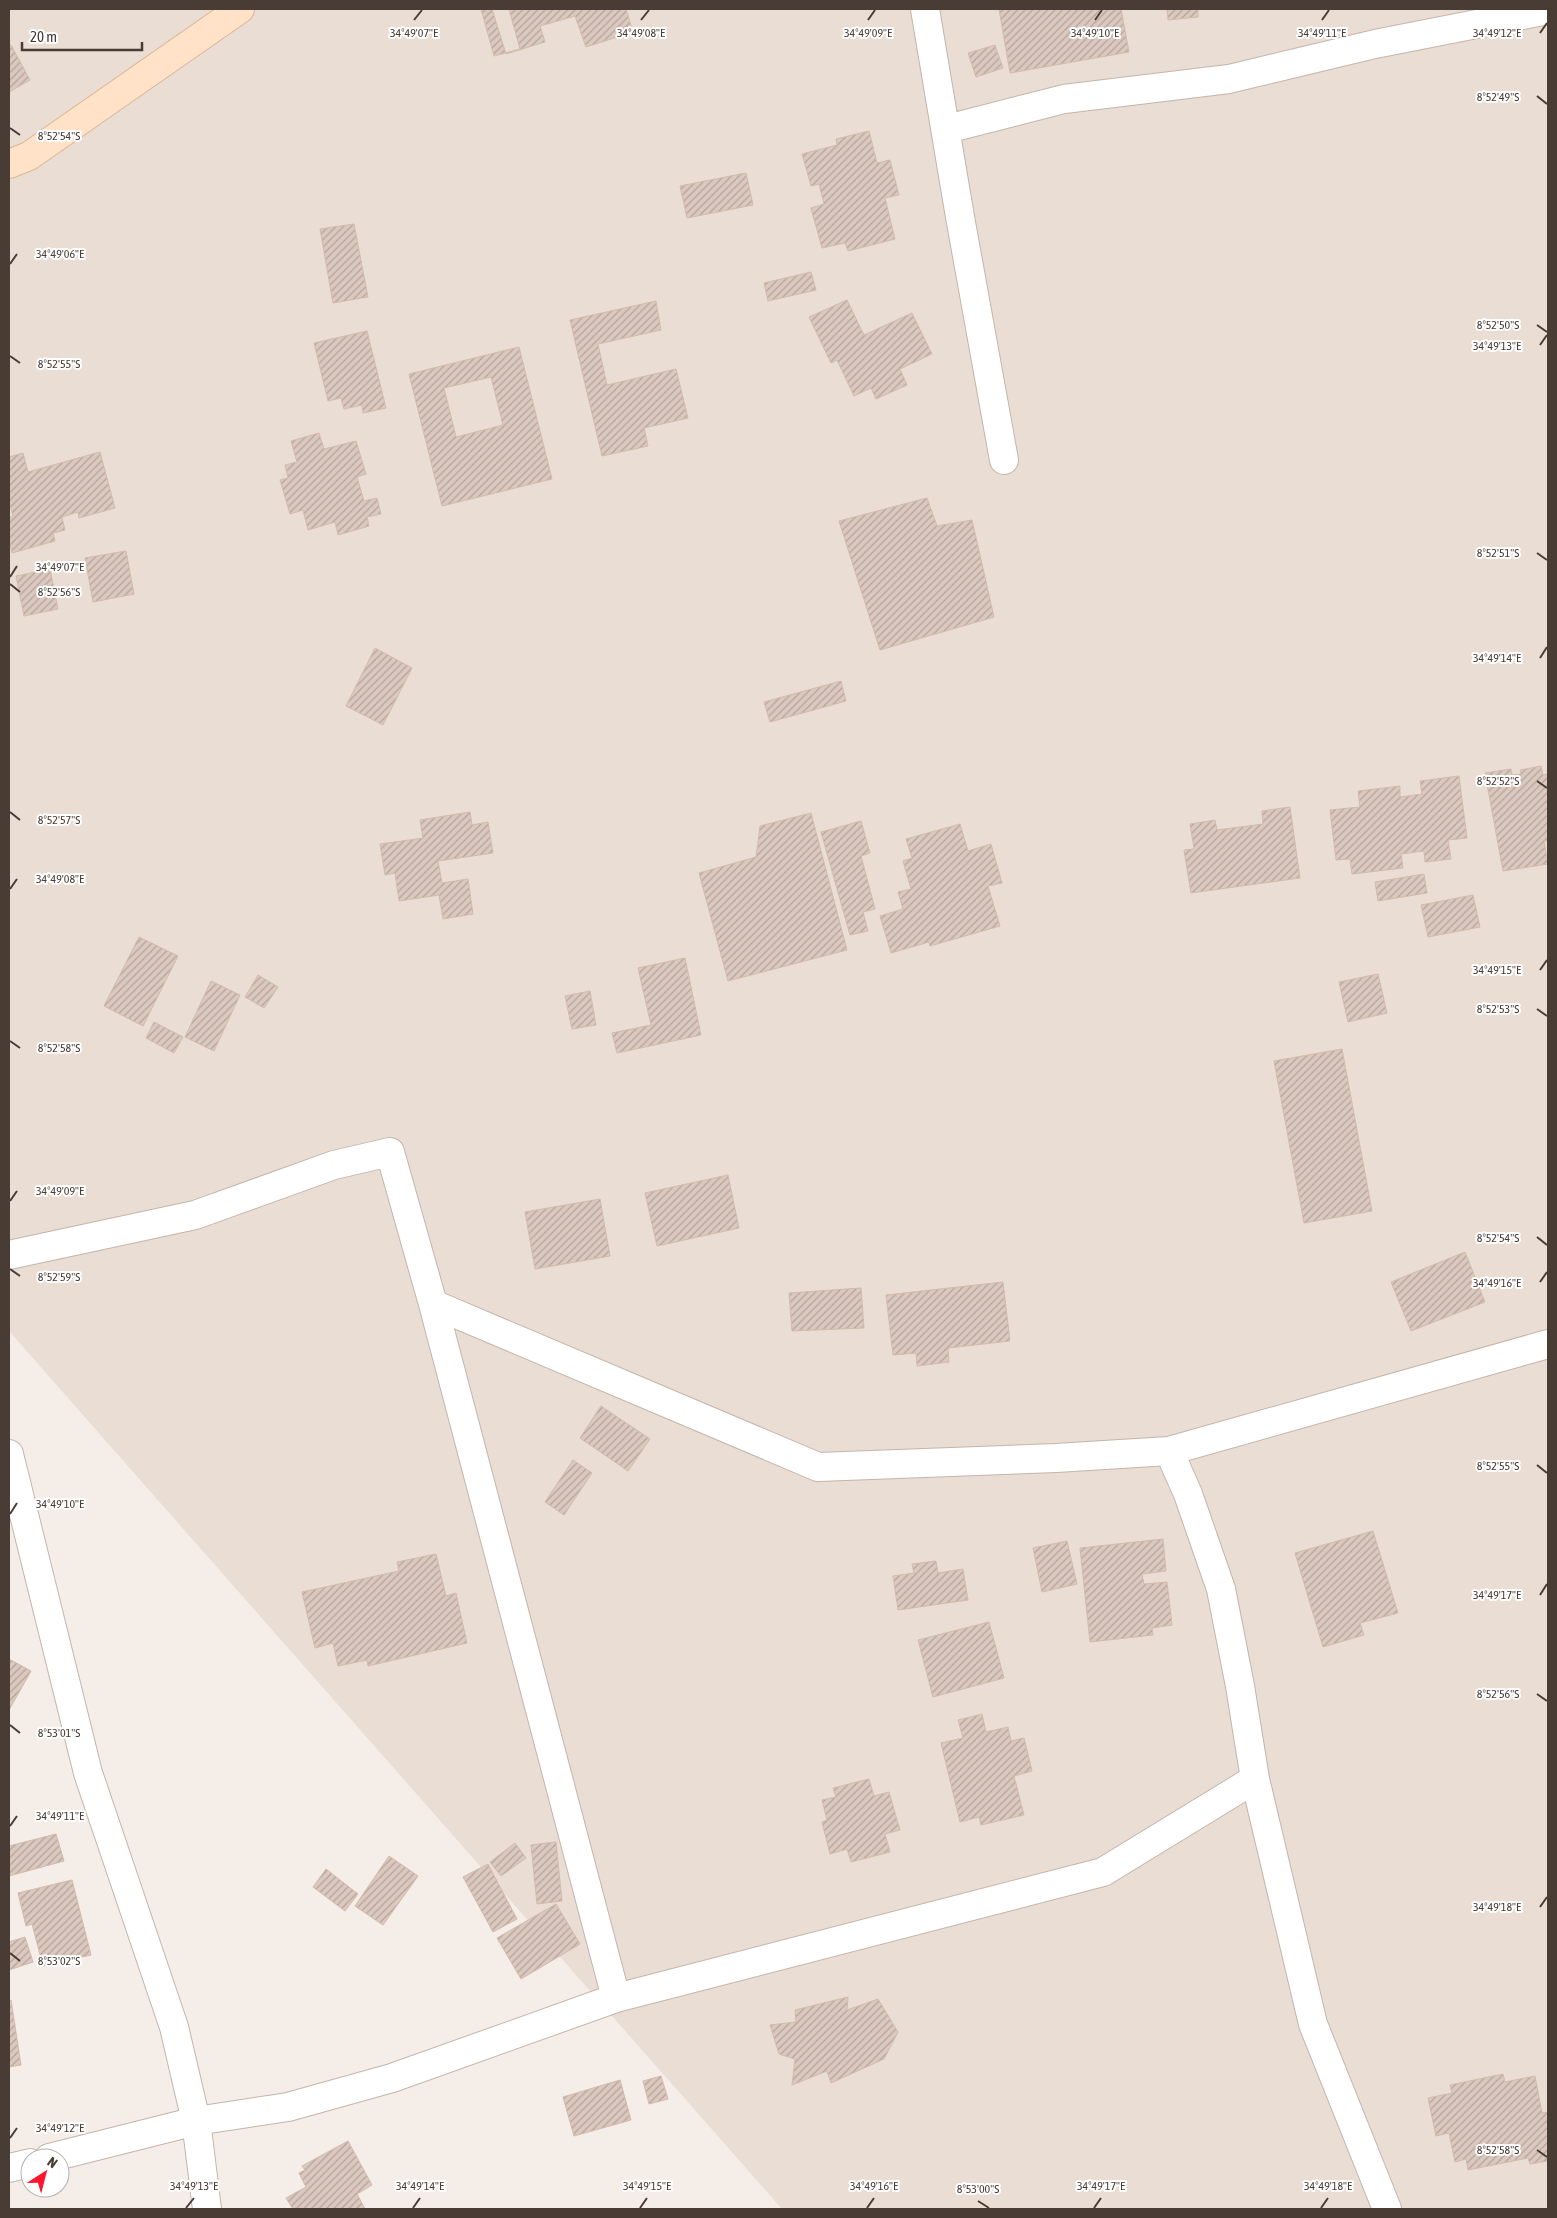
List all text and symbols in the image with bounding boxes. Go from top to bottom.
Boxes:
scale bar [22,20,142,52]
text: 34°49'07"E [390,26,438,40]
text: 34°49'08"E [617,26,665,40]
text: 34°49'09"E [844,26,892,40]
text: 34°49'10"E [1071,26,1119,40]
text: 34°49'11"E [1298,26,1346,40]
text: 34°49'12"E [1473,26,1521,40]
text: 20 m [30,28,57,45]
text: 8°52'49"S [1477,90,1519,104]
text: 8°52'54"S [38,129,80,143]
text: 34°49'06"E [36,247,84,261]
text: 8°52'50"S [1477,318,1519,332]
text: 34°49'13"E [1473,339,1521,353]
text: 8°52'55"S [38,357,80,371]
text: 8°52'51"S [1477,546,1519,560]
text: 34°49'07"E [36,560,84,574]
text: 8°52'56"S [38,585,80,599]
text: 34°49'14"E [1473,651,1521,665]
text: 8°52'52"S [1477,774,1519,788]
text: 8°52'57"S [38,813,80,827]
text: 34°49'08"E [36,872,84,886]
text: 34°49'15"E [1473,963,1521,977]
text: 8°52'53"S [1477,1002,1519,1016]
text: 8°52'58"S [38,1041,80,1055]
text: 34°49'09"E [36,1184,84,1198]
text: 8°52'54"S [1477,1231,1519,1245]
text: 8°52'59"S [38,1270,80,1284]
text: 34°49'16"E [1473,1276,1521,1290]
text: 8°52'55"S [1477,1459,1519,1473]
text: 34°49'10"E [36,1497,84,1511]
text: 34°49'17"E [1473,1588,1521,1602]
text: 8°52'56"S [1477,1687,1519,1701]
text: 8°53'01"S [38,1726,80,1740]
text: 34°49'11"E [36,1809,84,1823]
text: 34°49'18"E [1473,1900,1521,1914]
text: 8°53'02"S [38,1954,80,1968]
text: 34°49'12"E [36,2121,84,2135]
text: 8°52'58"S [1477,2143,1519,2157]
north arrow [20,2148,70,2198]
text: N [45,2154,61,2171]
text: 34°49'13"E [170,2179,218,2193]
text: 34°49'14"E [396,2179,444,2193]
text: 34°49'15"E [623,2179,671,2193]
text: 34°49'16"E [850,2179,898,2193]
text: 34°49'17"E [1077,2179,1125,2193]
text: 34°49'18"E [1304,2179,1352,2193]
text: 8°53'00"S [957,2182,999,2196]

